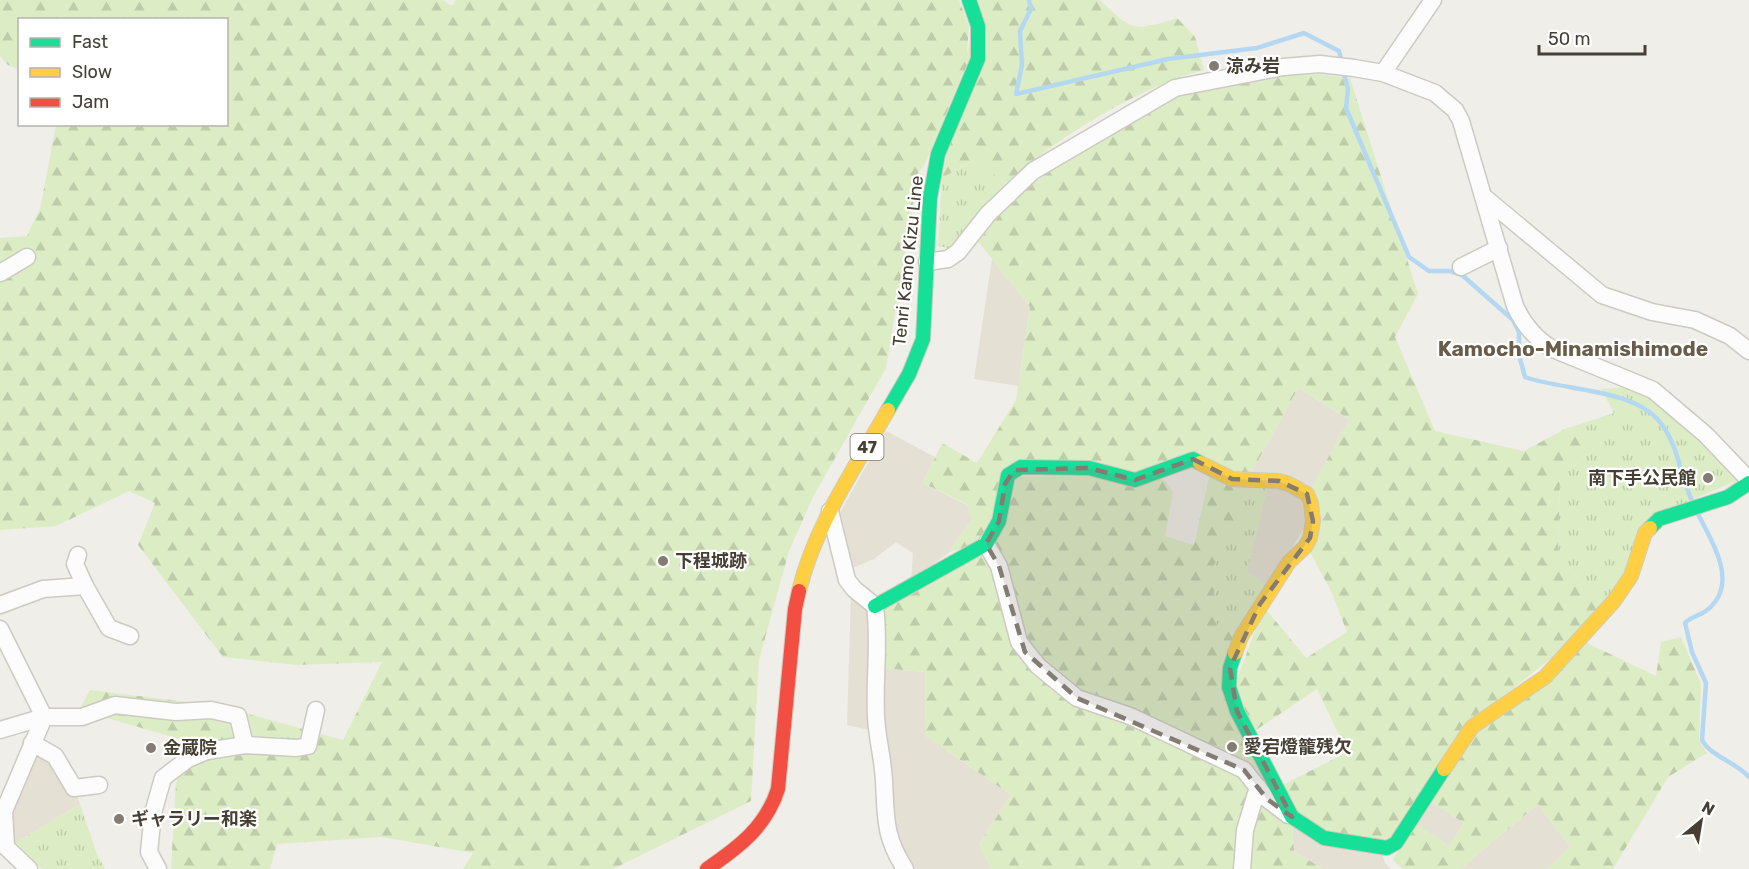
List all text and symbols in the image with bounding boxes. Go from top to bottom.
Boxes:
legend [18,18,228,126]
scale bar [1539,18,1646,56]
text: 50 m [1548,28,1591,50]
text: Fast [72,31,108,53]
place label: 涼み岩 [1226,55,1280,77]
marker: 涼み岩 [1207,59,1221,73]
text: Slow [72,61,112,83]
text: Jam [72,91,109,113]
street label: Tenri Kamo Kizu Line [888,174,928,348]
district label: Kamocho-Minamishimode [1438,336,1708,361]
road number: 47 [850,434,884,460]
place label: 南下手公民館 [1588,467,1696,489]
marker: 南下手公民館 [1701,471,1715,485]
place label: 下程城跡 [675,550,747,572]
marker: 下程城跡 [656,554,670,568]
place label: 愛宕燈籠残欠 [1244,736,1352,758]
place label: 金蔵院 [163,737,217,759]
marker: 愛宕燈籠残欠 [1225,740,1239,754]
marker: 金蔵院 [144,741,158,755]
north arrow [1671,791,1731,851]
text: N [1699,797,1718,820]
place label: ギャラリー和楽 [131,808,257,830]
marker: ギャラリー和楽 [112,812,126,826]

